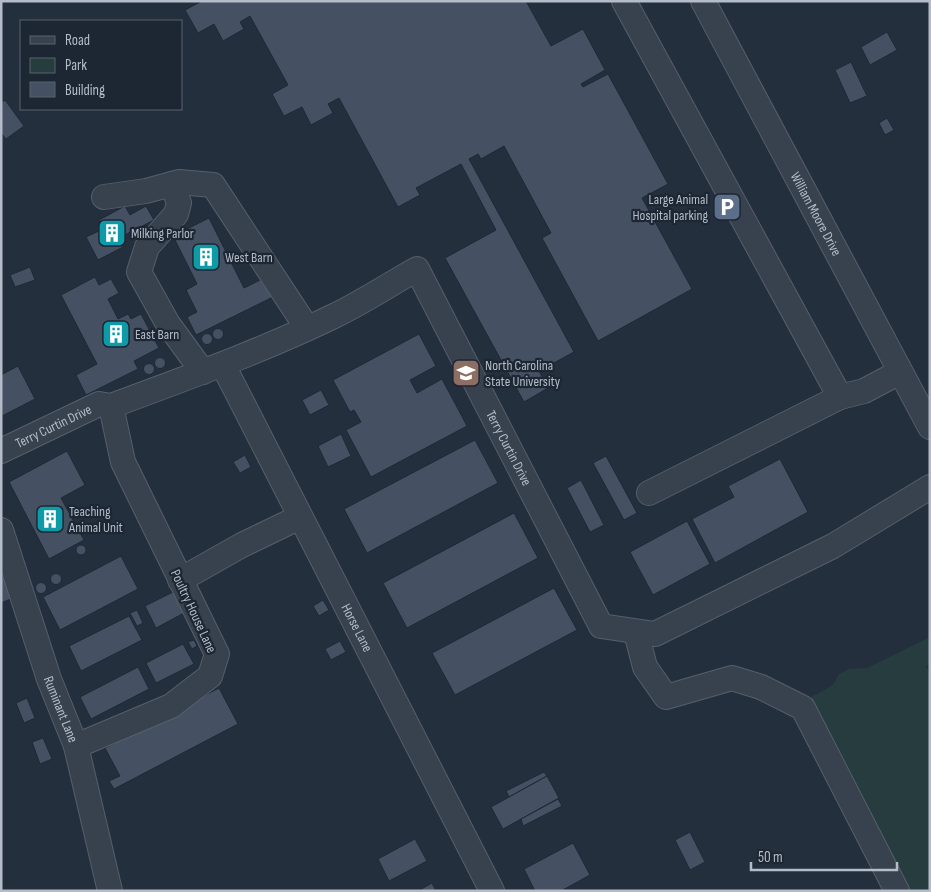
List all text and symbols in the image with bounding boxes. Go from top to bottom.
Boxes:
legend [20,20,182,110]
text: Road [65,31,90,50]
text: Park [65,56,87,75]
text: Building [65,81,105,100]
street label: William Moore Drive [787,169,845,259]
place label: Large Animal Hospital parking [633,191,708,224]
parking icon: Large Animal Hospital parking [712,192,742,222]
building icon: Milking Parlor [97,218,127,248]
place label: Milking Parlor [131,225,194,242]
building icon: West Barn [191,242,221,272]
place label: West Barn [225,249,273,266]
building icon: East Barn [101,319,131,349]
place label: East Barn [135,326,179,343]
place label: North Carolina State University [485,357,561,390]
school or university icon: North Carolina State University [451,358,481,388]
street label: Terry Curtin Drive [13,401,94,452]
street label: Terry Curtin Drive [482,407,535,489]
place label: Teaching Animal Unit [68,503,123,536]
building icon: Teaching Animal Unit [35,504,65,534]
street label: Poultry House Lane [167,567,220,656]
street label: Horse Lane [337,601,376,655]
street label: Ruminant Lane [40,674,82,745]
scale bar [751,840,897,872]
text: 50 m [758,848,783,867]

